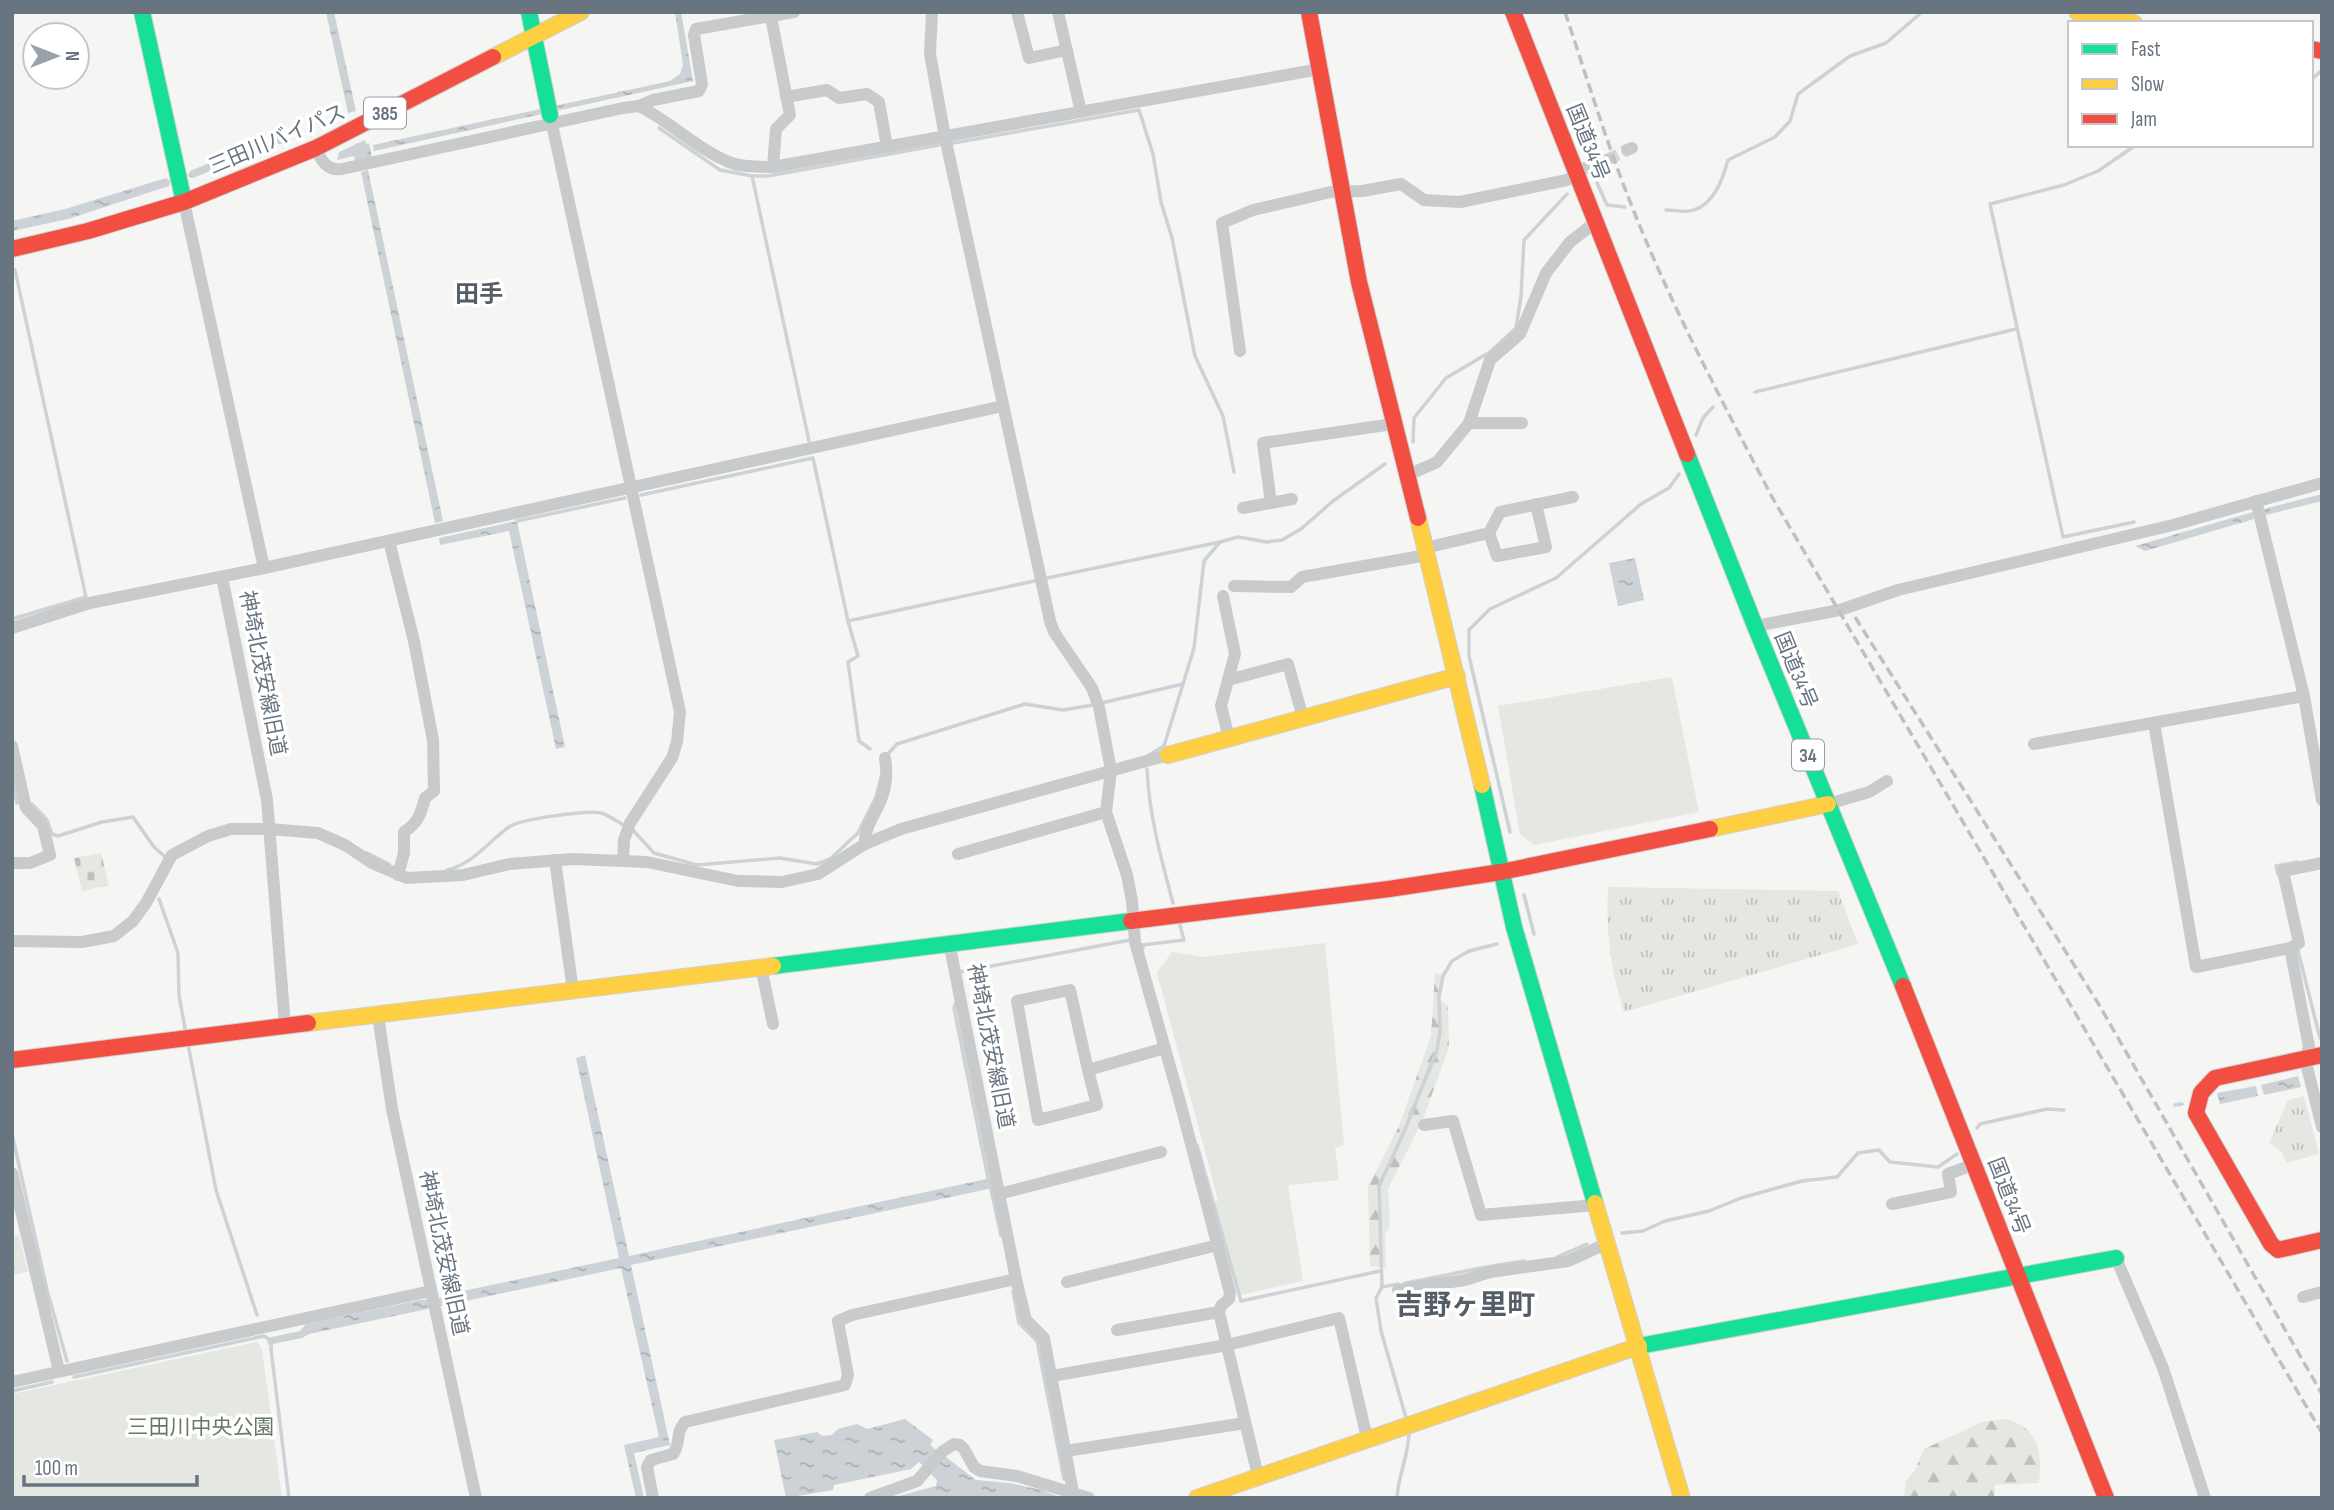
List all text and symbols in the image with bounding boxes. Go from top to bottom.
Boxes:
north arrow [21,21,91,91]
legend [2068,21,2313,147]
text: Fast [2131,37,2161,62]
text: N [60,51,83,61]
text: Slow [2131,72,2165,97]
road number: 385 [364,97,406,128]
street label: 三田川バイパス [205,99,350,180]
street label: 国道34号 [1561,100,1614,184]
text: Jam [2130,107,2157,132]
district label: 田手 [455,280,503,309]
street label: 神埼北茂安線旧道 [234,588,291,758]
street label: 国道34号 [1769,628,1822,712]
road number: 34 [1792,740,1824,770]
street label: 神埼北茂安線旧道 [962,961,1019,1131]
street label: 国道34号 [1982,1154,2035,1238]
street label: 神埼北茂安線旧道 [414,1168,473,1338]
district label: 吉野ヶ里町 [1395,1289,1535,1322]
park label: 三田川中央公園 [128,1415,275,1440]
scale bar [24,1444,198,1488]
text: 100 m [35,1456,78,1481]

